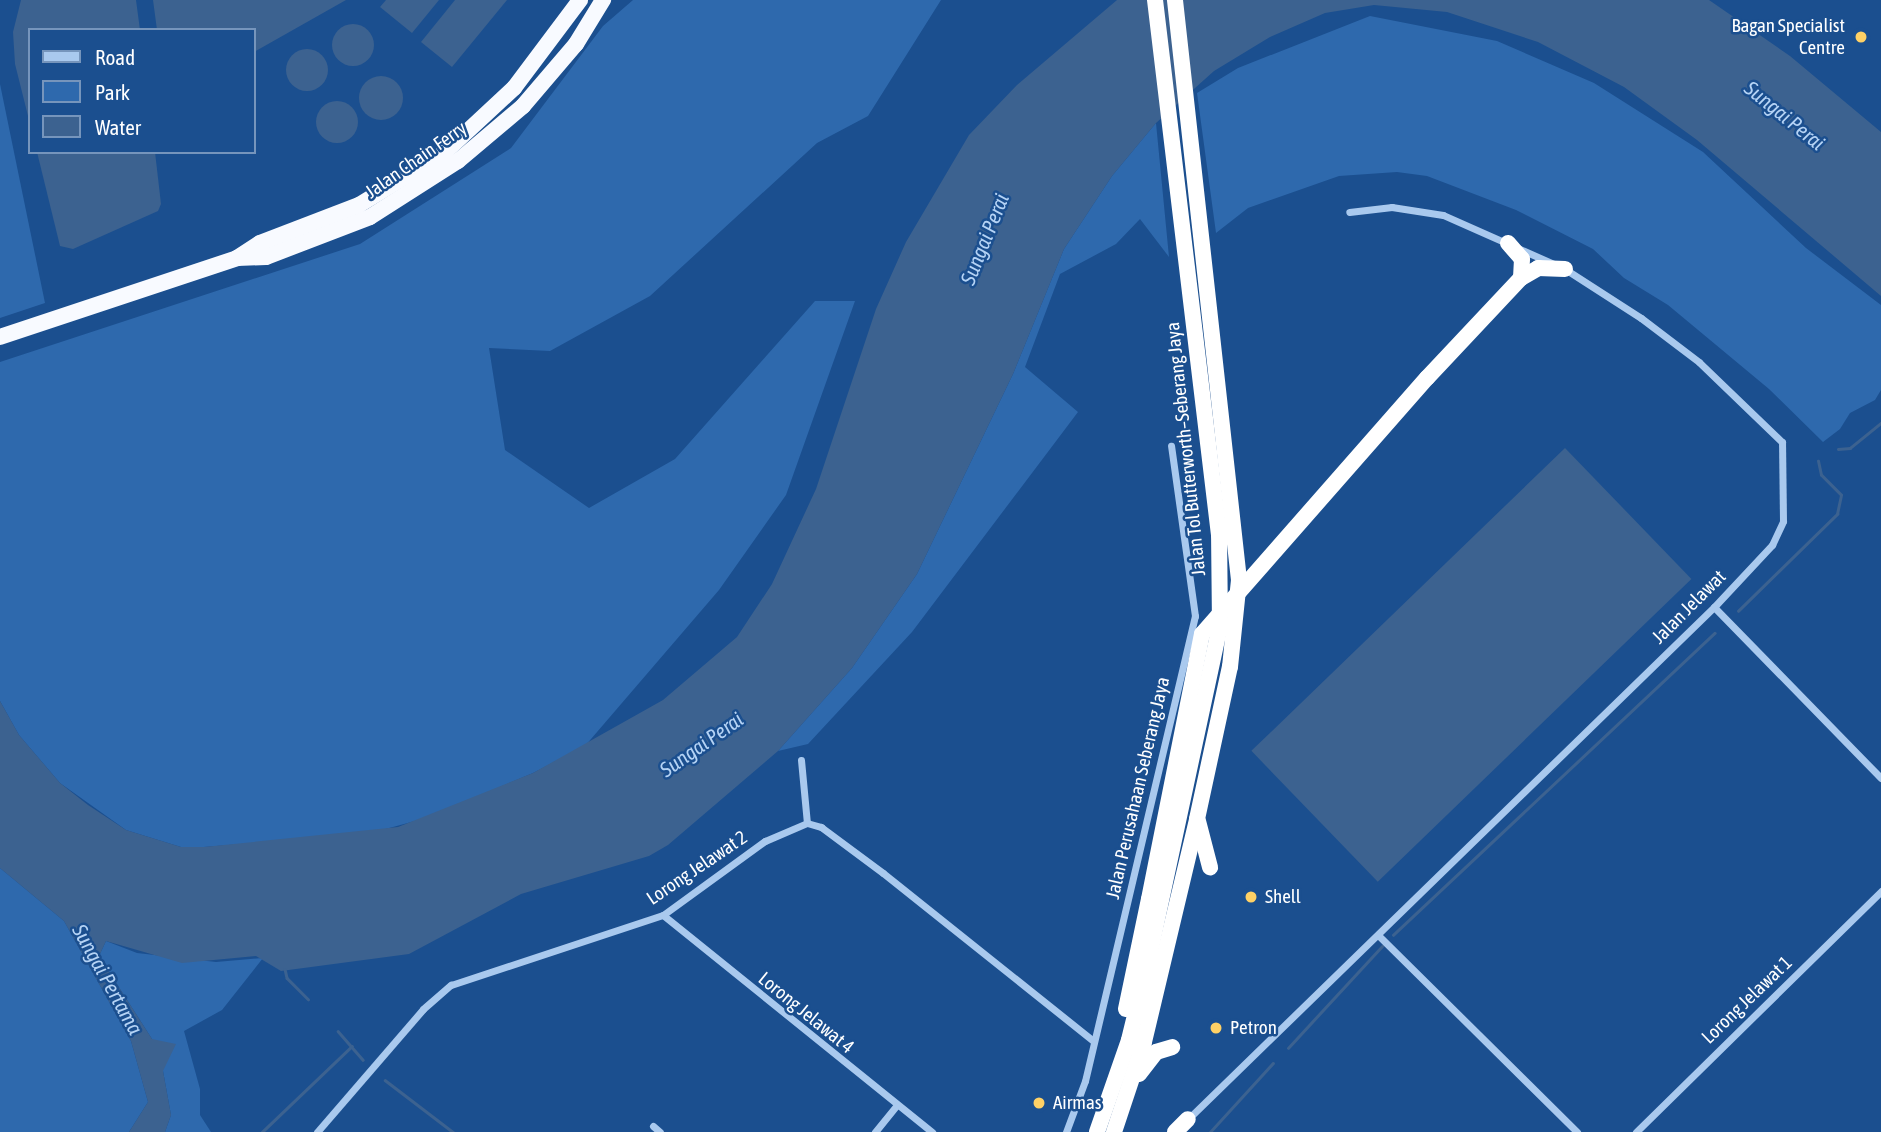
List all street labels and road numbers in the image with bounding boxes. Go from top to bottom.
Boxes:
street label: Jalan Chain Ferry [361,117,471,203]
street label: Jalan Tol Butterworth–Seberang Jaya [1161,321,1211,577]
street label: Jalan Jelawat [1647,565,1731,649]
street label: Jalan Perusahaan Seberang Jaya [1101,675,1175,901]
street label: Lorong Jelawat 2 [642,826,752,910]
street label: Lorong Jelawat 1 [1697,951,1797,1049]
street label: Lorong Jelawat 4 [754,968,858,1058]

